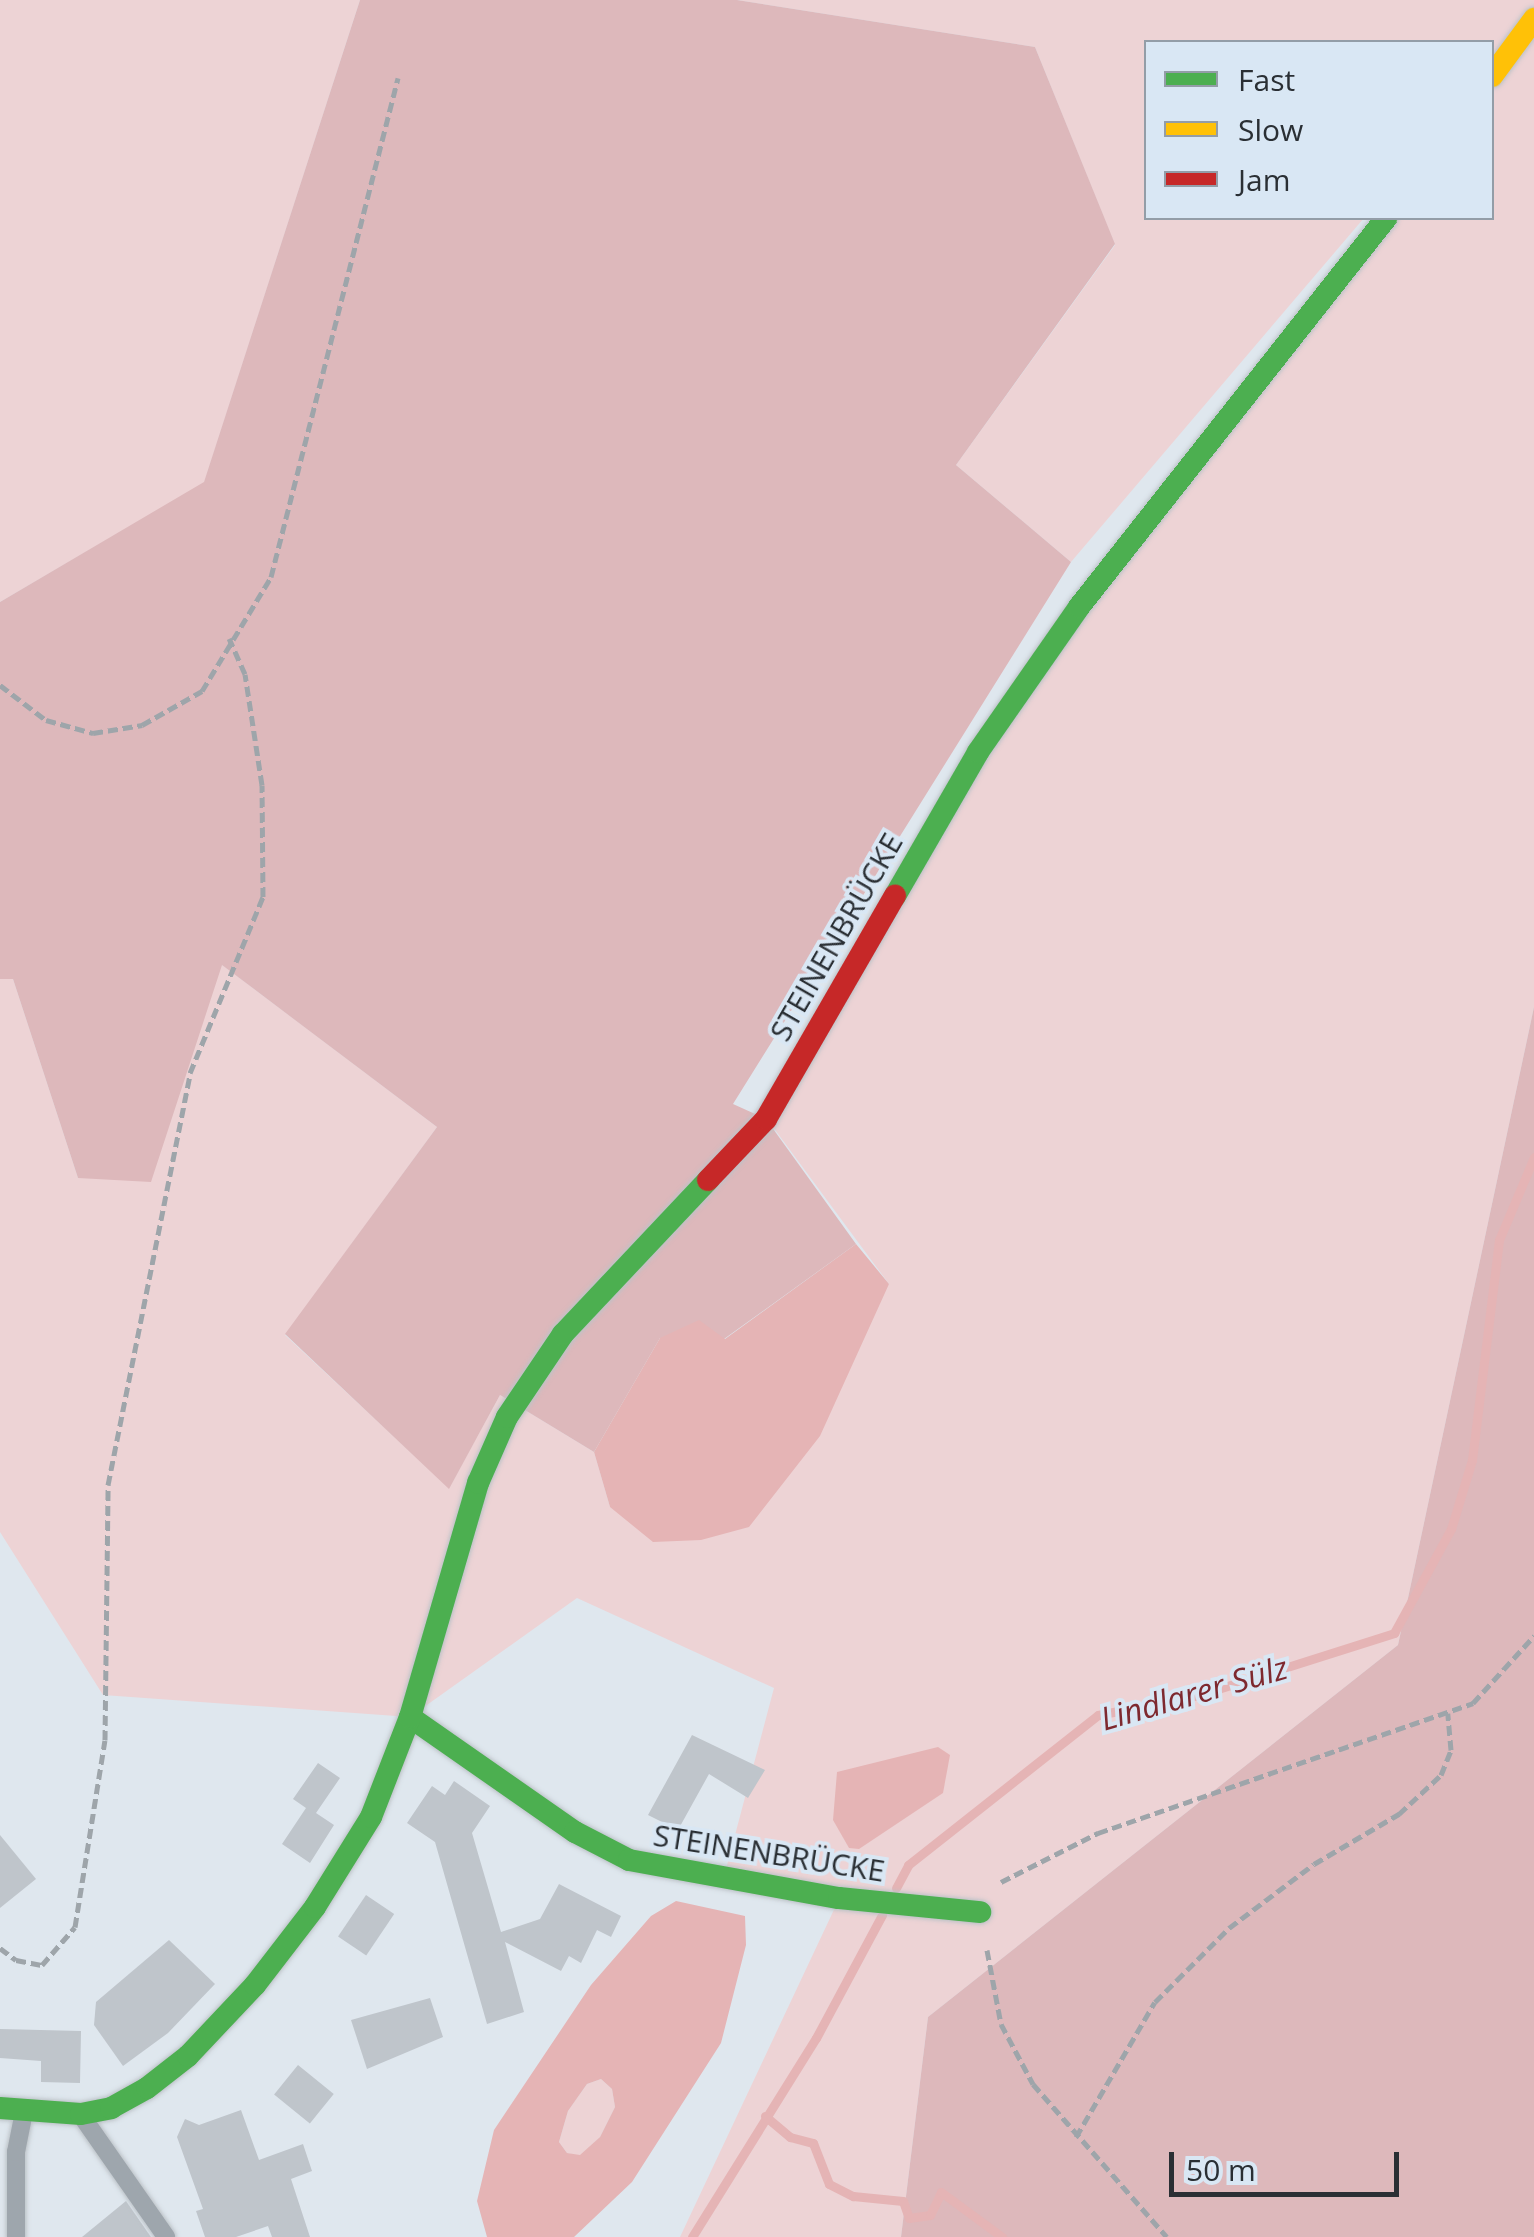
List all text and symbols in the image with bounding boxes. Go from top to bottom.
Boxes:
legend [1144,40,1494,220]
text: Fast [1238,59,1295,100]
text: Slow [1238,109,1303,150]
text: Jam [1238,159,1291,200]
street label: STEINENBRÜCKE [762,827,910,1047]
water label: Lindlarer Sülz [1096,1648,1292,1738]
street label: STEINENBRÜCKE [651,1817,887,1889]
scale bar [1174,2132,1404,2194]
text: 50 m [1186,2149,1256,2190]

